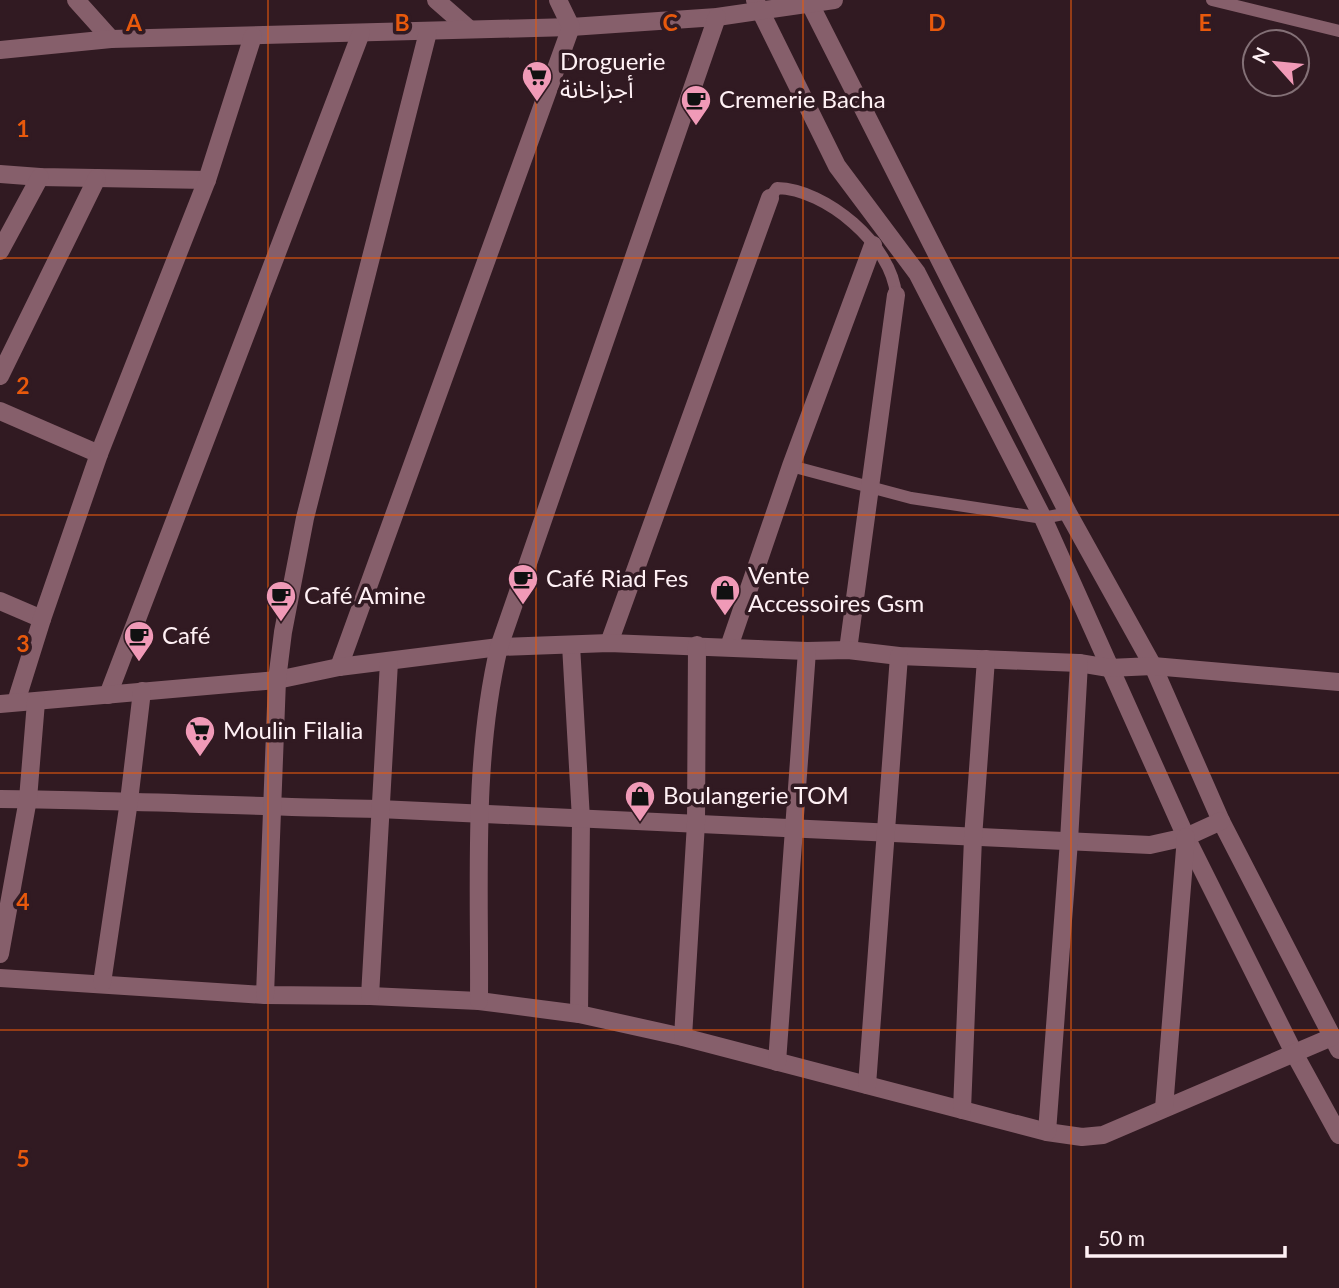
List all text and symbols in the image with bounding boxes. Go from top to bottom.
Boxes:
text: A [125,8,143,36]
text: B [394,8,410,36]
text: C [662,8,678,36]
text: D [928,8,946,36]
text: E [1198,8,1212,36]
north arrow [1241,28,1311,98]
text: N [1247,43,1274,67]
place label: Droguerie أجزاخانة [560,46,666,104]
supermarket icon: Droguerie أجزاخانة [520,59,554,103]
cafe icon: Cremerie Bacha [679,83,713,127]
place label: Cremerie Bacha [719,84,886,113]
text: 1 [16,114,30,142]
text: 2 [16,371,30,399]
place label: Vente Accessoires Gsm [748,560,924,617]
cafe icon: Café Riad Fes [506,562,540,606]
place label: Café Riad Fes [546,563,688,592]
shop icon: Vente Accessoires Gsm [708,573,742,617]
cafe icon: Café Amine [264,579,298,623]
place label: Café Amine [304,580,426,609]
cafe icon: Café [122,619,156,663]
place label: Café [162,620,210,649]
text: 3 [16,629,30,657]
supermarket icon: Moulin Filalia [183,714,217,758]
place label: Moulin Filalia [223,715,363,744]
shop icon: Boulangerie TOM [623,779,657,823]
place label: Boulangerie TOM [663,780,849,809]
text: 4 [16,887,30,915]
text: 5 [16,1144,30,1172]
scale bar [1087,1214,1285,1258]
text: 50 m [1098,1225,1145,1250]

